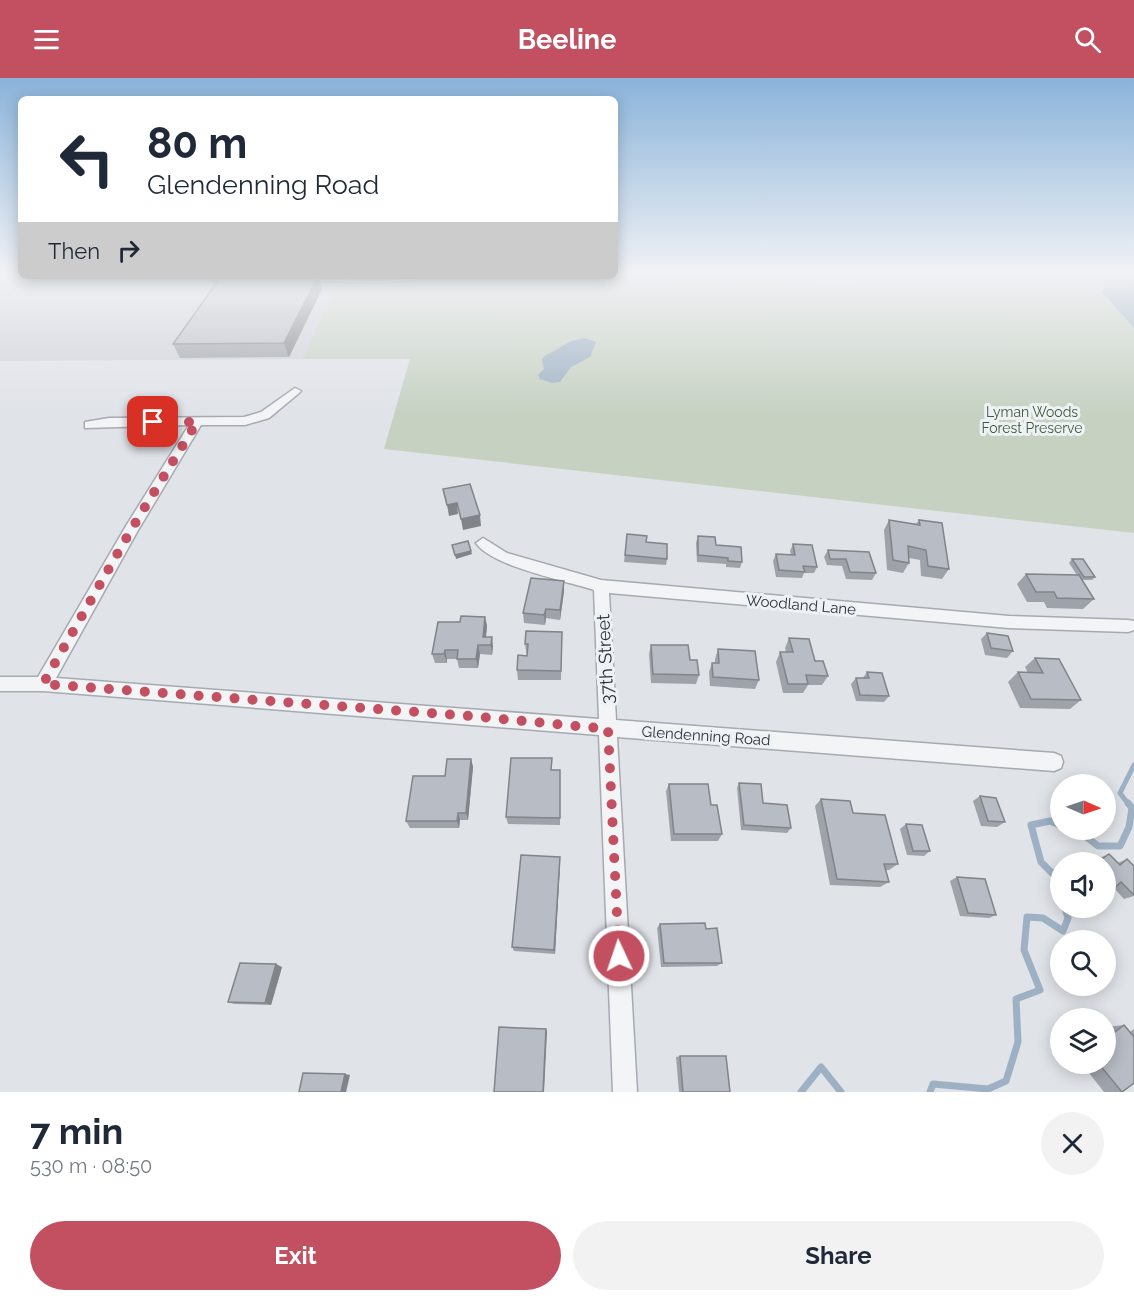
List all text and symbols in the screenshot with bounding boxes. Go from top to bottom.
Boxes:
icon: menu [30,23,63,56]
icon: search [1071,23,1104,56]
text: Beeline [518,24,616,55]
text: 80 m [147,119,247,168]
icon: left [48,120,126,198]
text: Glendenning Road [147,169,379,200]
icon: right [112,234,145,267]
text: Then [48,238,100,264]
pin [127,396,178,447]
park label: Lyman Woods Forest Preserve [982,404,1082,436]
icon: arrive [136,405,169,438]
street label: Woodland Lane [745,591,857,619]
street label: 37th Street [592,613,618,705]
street label: Glendenning Road [641,723,771,749]
north arrow [1050,774,1116,840]
map controls [1050,774,1116,1074]
button: sound [1050,852,1116,918]
position arrow [587,924,651,988]
button: search [1050,930,1116,996]
button: layers [1050,1008,1116,1074]
text: 7 min [30,1110,123,1152]
button: close [1041,1112,1104,1175]
text: 530 m · 08:50 [30,1154,152,1178]
button: Exit [30,1221,561,1290]
button: Share [573,1221,1104,1290]

